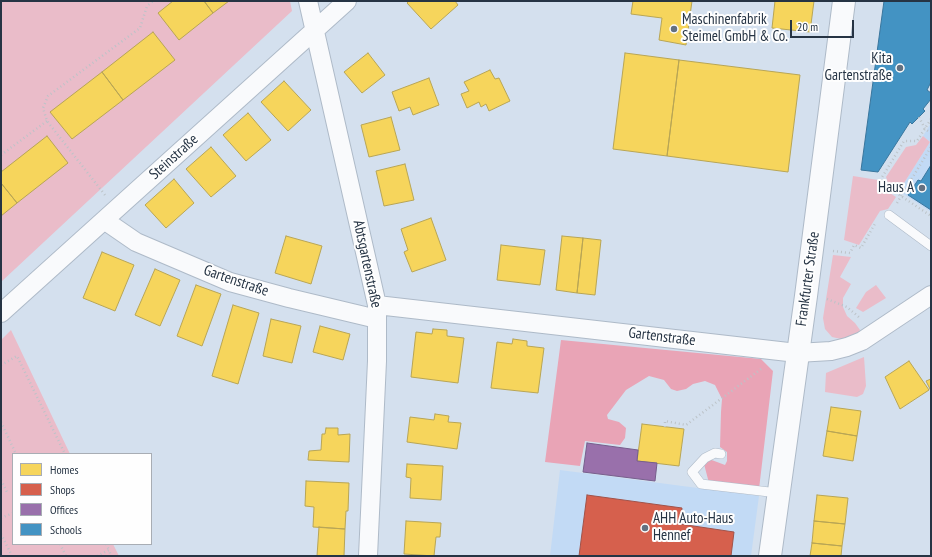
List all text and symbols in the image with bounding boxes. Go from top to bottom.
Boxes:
place label: Maschinenfabrik Steimel GmbH & Co. [682,11,788,46]
scale bar [792,12,856,38]
text: 20 m [797,19,818,34]
marker: Maschinenfabrik Steimel GmbH & Co. [669,24,679,34]
place label: Kita Gartenstraße [825,50,892,85]
marker: Kita Gartenstraße [895,63,905,73]
street label: Steinstraße [146,130,202,184]
place label: Haus A [878,179,914,197]
marker: Haus A [917,183,927,193]
street label: Abtsgartenstraße [349,218,385,310]
street label: Frankfurter Straße [792,231,824,327]
street label: Gartenstraße [201,262,271,300]
street label: Gartenstraße [627,324,697,350]
legend [12,453,152,545]
text: Homes [50,462,78,477]
text: Shops [50,482,75,497]
text: Offices [50,502,78,517]
place label: AHH Auto-Haus Hennef [653,510,733,545]
text: Schools [50,522,82,537]
marker: AHH Auto-Haus Hennef [640,523,650,533]

